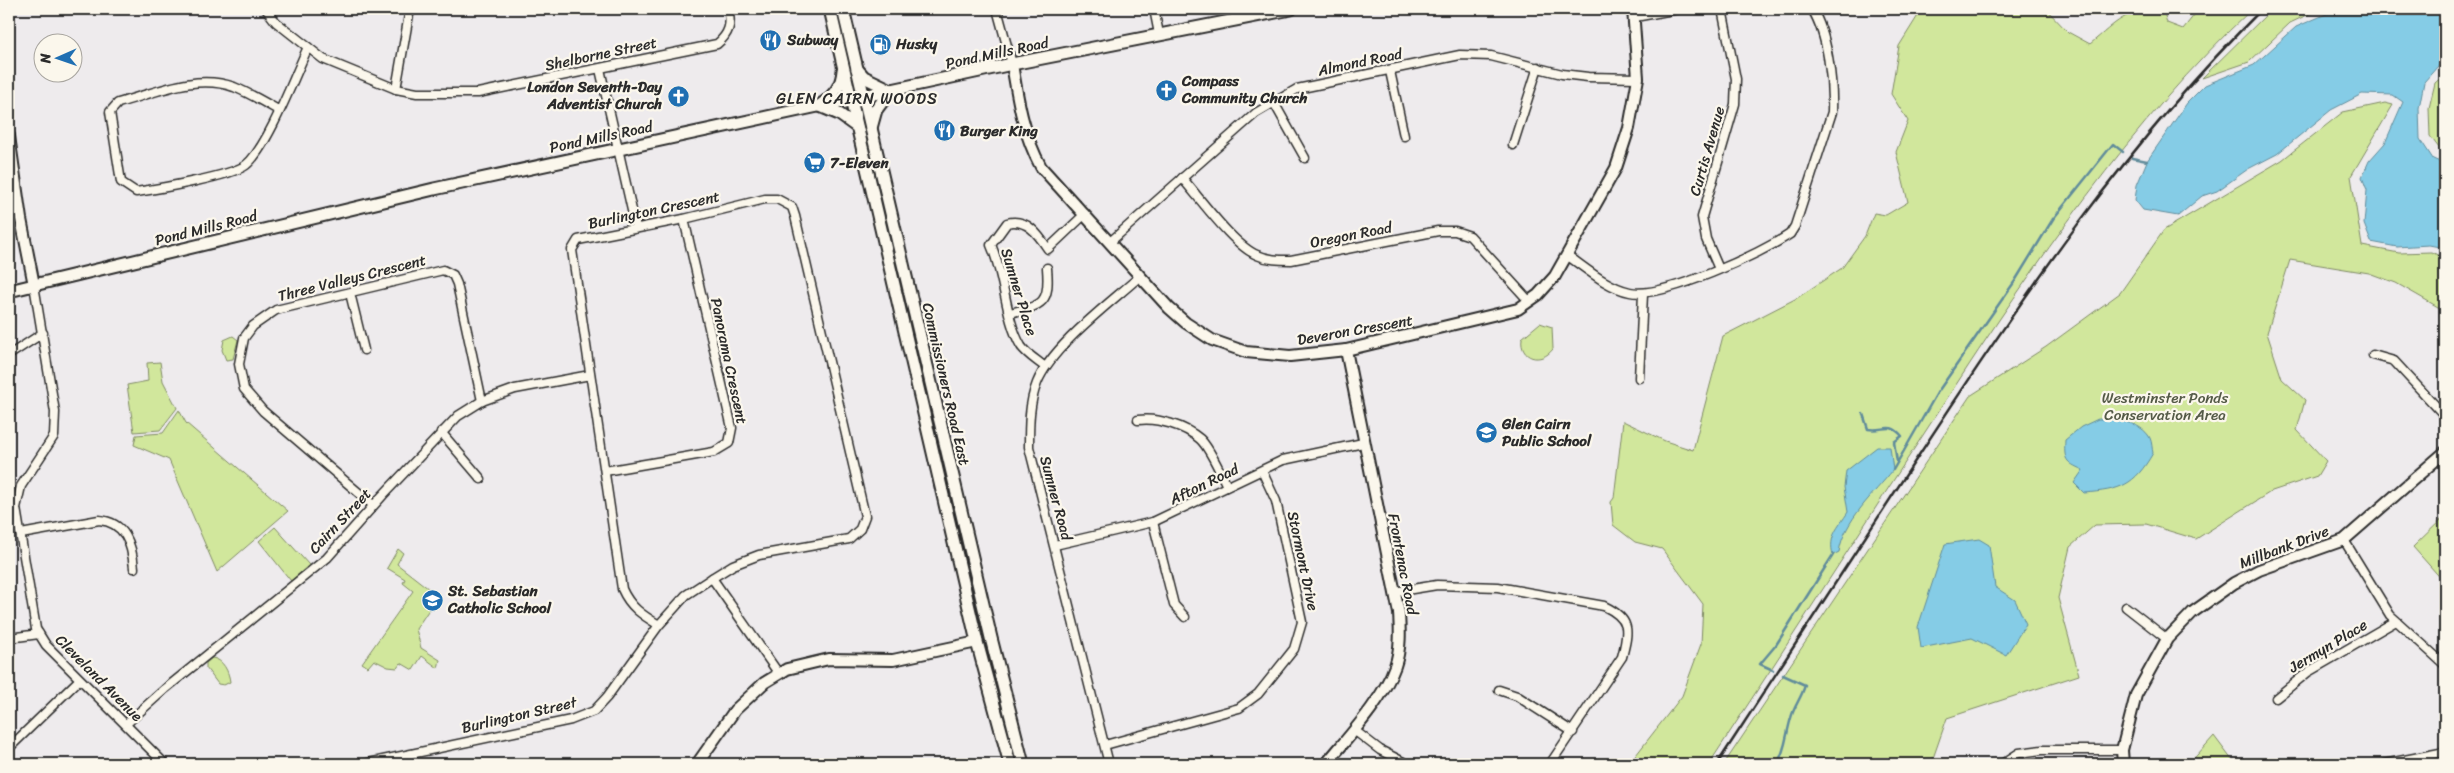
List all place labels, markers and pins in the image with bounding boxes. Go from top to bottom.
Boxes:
place label: Subway [786,27,839,53]
restaurant icon: Subway [759,28,783,52]
place label: Husky [895,31,938,57]
fuel station icon: Husky [868,32,892,56]
place label: Compass Community Church [1181,68,1307,111]
place label: London Seventh-Day Adventist Church [527,74,663,117]
church icon: Compass Community Church [1154,78,1178,102]
church icon: London Seventh-Day Adventist Church [666,84,690,108]
place label: Burger King [960,118,1038,144]
restaurant icon: Burger King [932,119,956,143]
place label: 7-Eleven [830,150,890,176]
supermarket icon: 7-Eleven [802,151,826,175]
place label: Glen Cairn Public School [1501,411,1592,454]
school or university icon: Glen Cairn Public School [1474,421,1498,445]
place label: St. Sebastian Catholic School [447,578,552,621]
school or university icon: St. Sebastian Catholic School [420,588,444,612]

